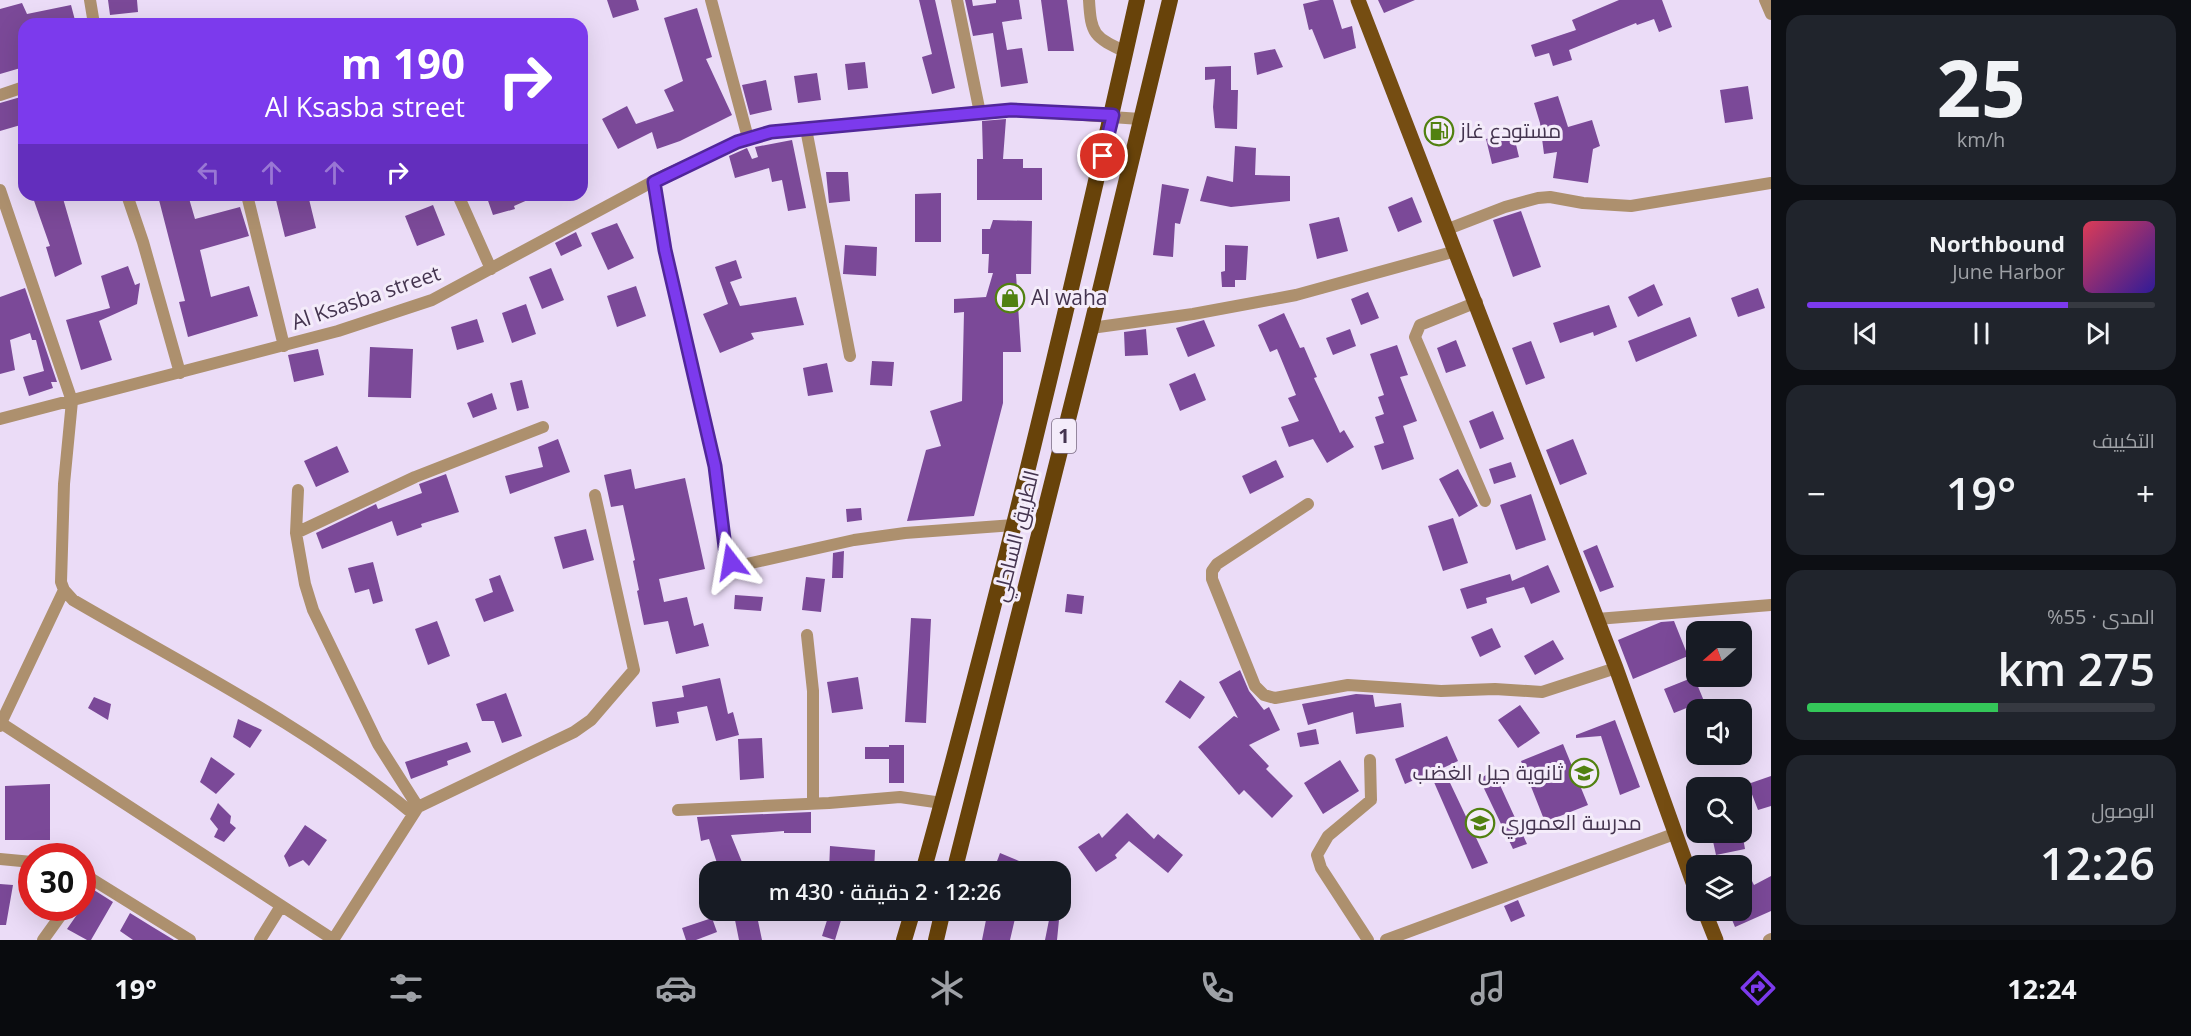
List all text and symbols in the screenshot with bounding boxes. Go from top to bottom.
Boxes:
text: 190 m [341,34,465,91]
text: 25 [1936,34,2026,140]
icon: right [486,42,564,120]
text: Al Ksasba street [265,88,465,125]
fuel station icon: مستودع غاز [1423,115,1455,147]
place label: مستودع غاز [1459,116,1561,145]
text: km/h [1957,126,2005,153]
pin [1077,130,1128,181]
icon: arrive [1086,139,1119,172]
icon: left [192,156,225,189]
icon: ahead [255,156,288,189]
icon: ahead [318,156,351,189]
icon: right [381,156,414,189]
text: Northbound [1929,228,2065,258]
street label: Al Ksasba street [288,258,444,336]
text: June Harbor [1952,258,2065,285]
shop icon: Al waha [994,282,1026,314]
place label: Al waha [1031,283,1108,311]
icon: previous [1849,317,1882,350]
icon: pause [1965,317,1998,350]
icon: next [2081,317,2114,350]
road number: 1 [1052,419,1076,453]
text: التكييف [2092,427,2155,454]
text: 19° [1946,462,2016,523]
street label: الطريق الساحلي [985,467,1048,605]
text: − [1807,471,1826,516]
text: + [2136,471,2155,516]
position arrow [699,530,763,594]
text: المدى · 55% [2047,603,2155,630]
north arrow [1686,621,1752,687]
map controls [1686,621,1752,921]
text: 275 km [1997,638,2155,699]
button: sound [1686,699,1752,765]
school or university icon: ثانوية جيل الغضب [1568,757,1600,789]
place label: ثانوية جيل الغضب [1412,758,1563,786]
button: search [1686,777,1752,843]
text: الوصول [2091,797,2155,824]
school or university icon: مدرسة العموري [1464,807,1496,839]
place label: مدرسة العموري [1501,808,1642,839]
text: 12:26 [2040,832,2155,893]
speed limit sign: 30 [18,843,96,921]
button: layers [1686,855,1752,921]
text: 12:26 · 2 دقيقة · 430 m [769,876,1001,906]
icon: filters [385,967,427,1009]
icon: car [655,967,697,1009]
icon: climate [926,967,968,1009]
icon: phone [1196,967,1238,1009]
icon: music [1467,967,1509,1009]
icon: directions [1737,967,1779,1009]
text: 19° [114,970,157,1007]
text: 12:24 [2007,970,2077,1007]

